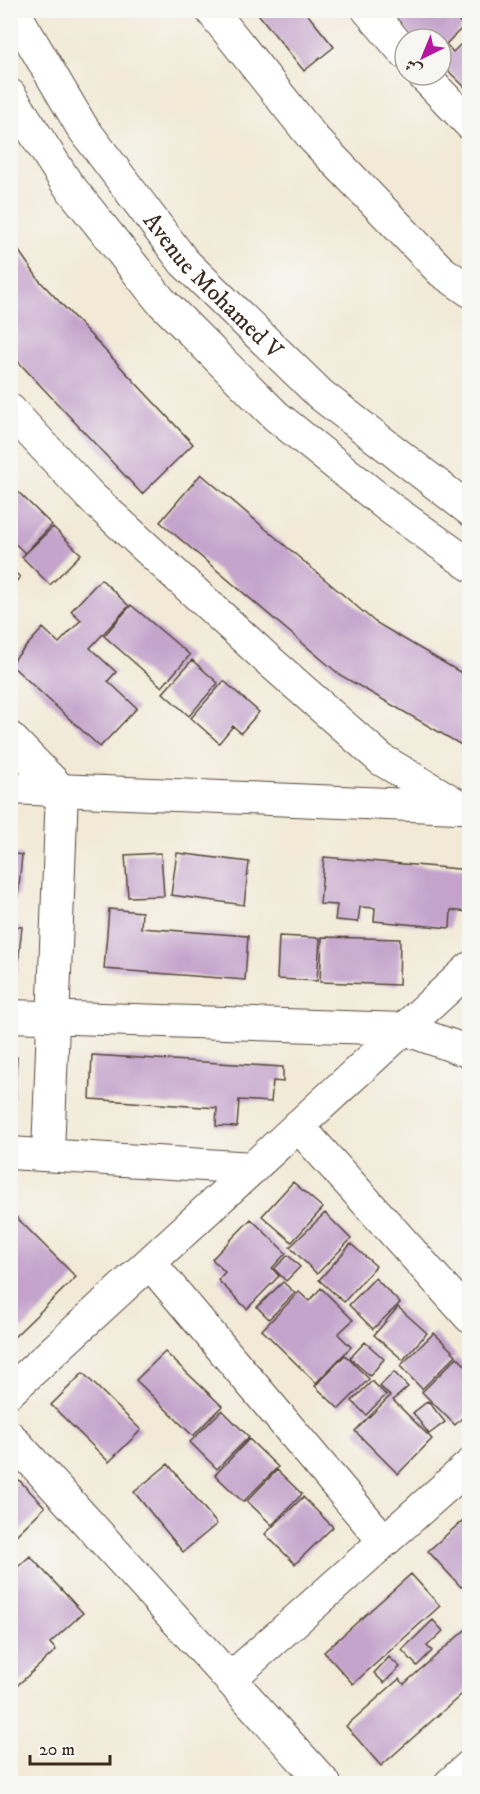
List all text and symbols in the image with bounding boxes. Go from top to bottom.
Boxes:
north arrow [393,27,453,87]
text: ش [401,55,426,80]
street label: Avenue Mohamed V [136,207,289,366]
scale bar [30,1728,110,1766]
text: 20 m [39,1739,75,1761]

